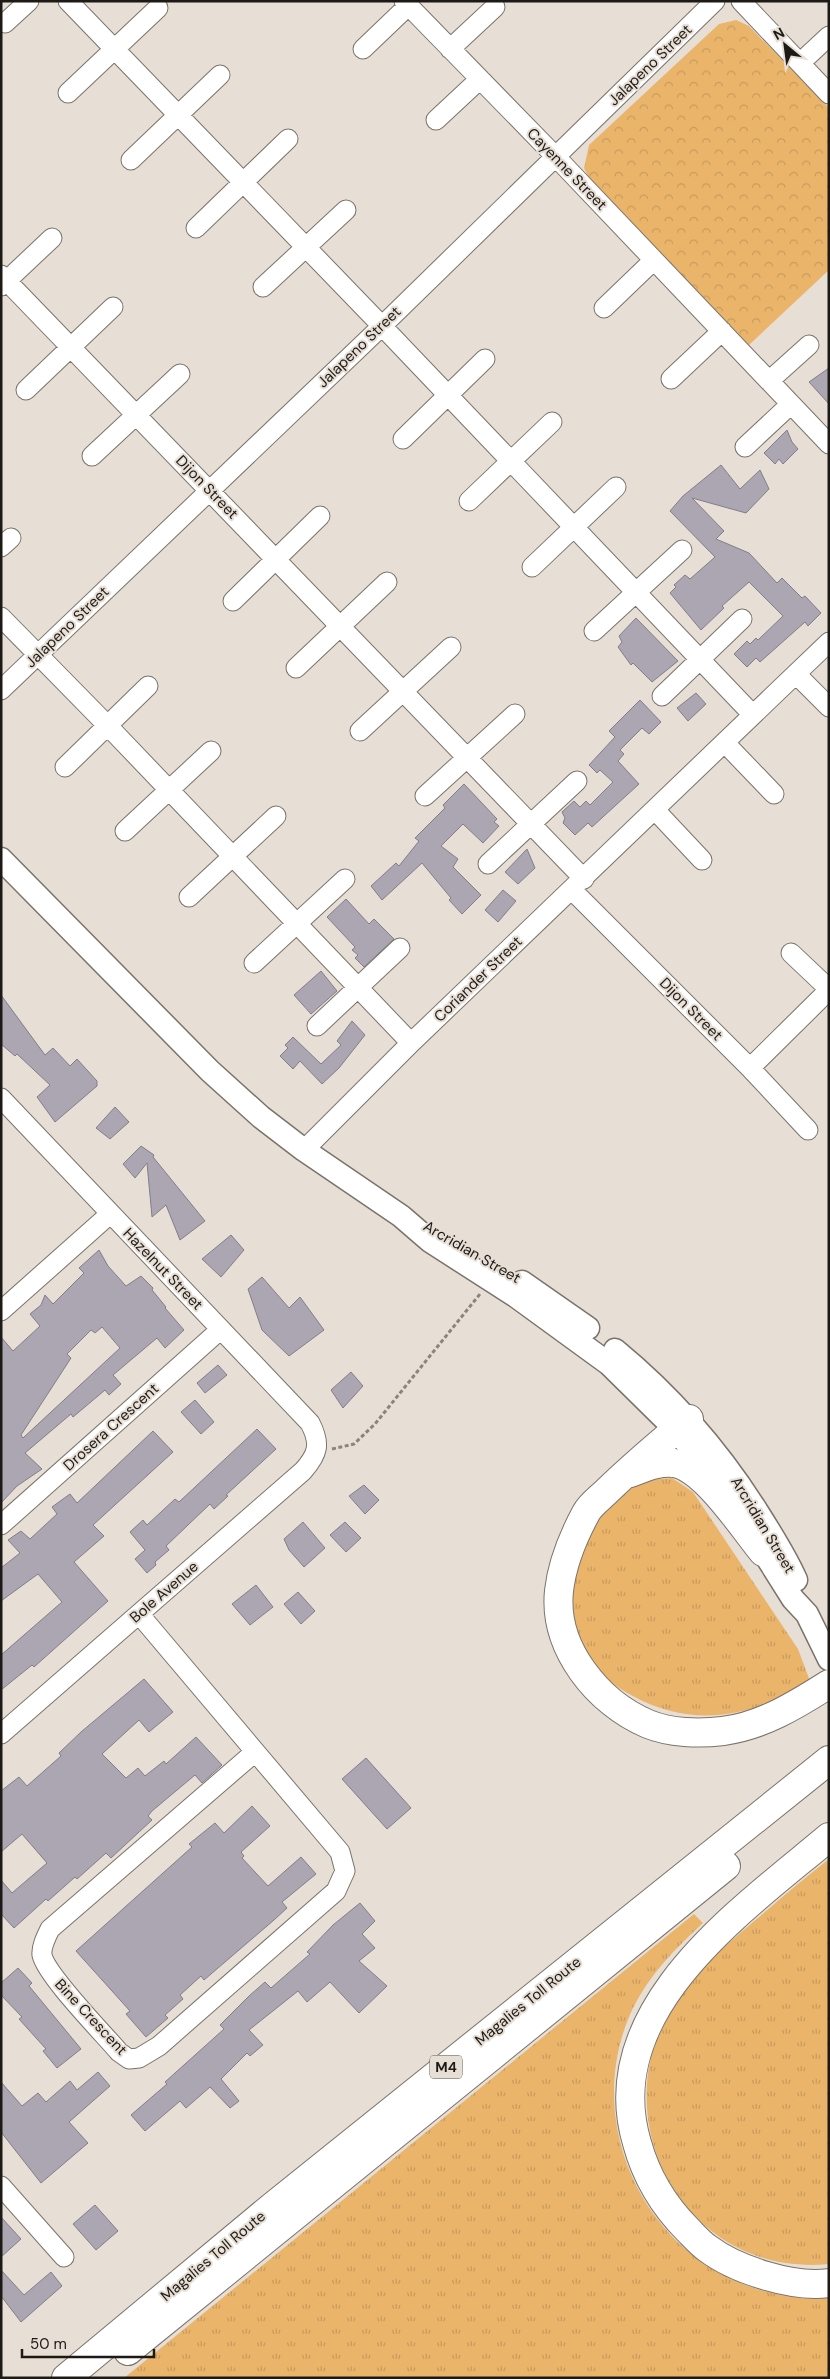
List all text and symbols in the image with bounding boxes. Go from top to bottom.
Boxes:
street label: Jalapeno Street [604,20,696,110]
north arrow [760,20,810,70]
text: N [770,23,788,44]
street label: Cayenne Street [523,124,611,215]
street label: Jalapeno Street [313,302,405,392]
street label: Dijon Street [171,451,243,523]
street label: Jalapeno Street [21,582,113,672]
street label: Coriander Street [429,932,527,1026]
street label: Dijon Street [655,973,727,1045]
street label: Arcridian Street [420,1216,524,1288]
street label: Hazelnut Street [119,1224,207,1314]
street label: Drosera Crescent [59,1379,163,1475]
street label: Arcridian Street [726,1473,800,1577]
street label: Bole Avenue [125,1557,203,1627]
street label: Magalies Toll Route [471,1952,585,2050]
street label: Bine Crescent [50,1975,132,2060]
road number: M4 [430,2056,462,2078]
street label: Magalies Toll Route [156,2206,270,2306]
scale bar [22,2326,155,2358]
text: 50 m [30,2334,67,2354]

